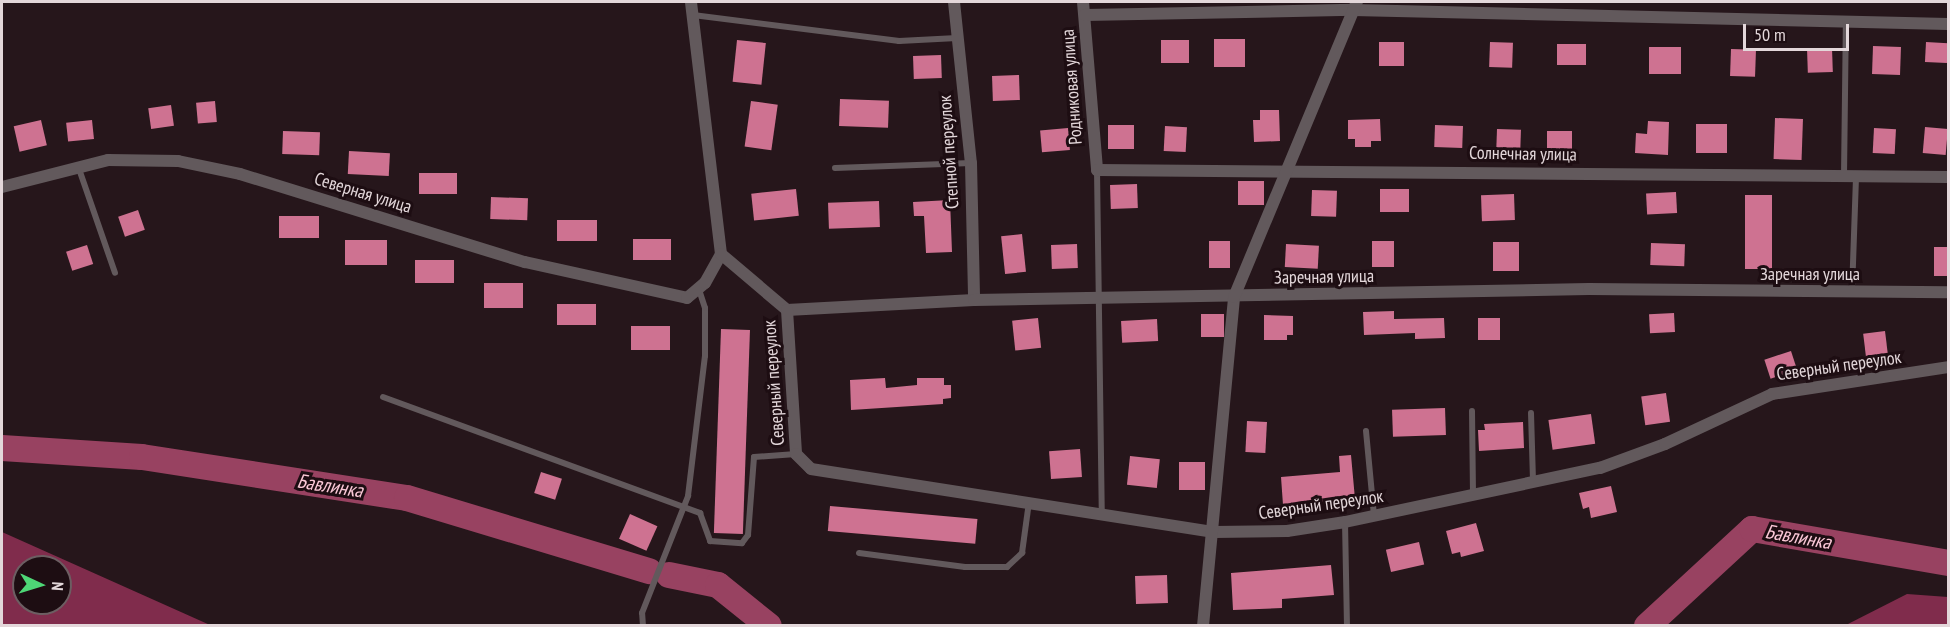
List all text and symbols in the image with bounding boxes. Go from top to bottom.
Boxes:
scale bar [1746,12,1852,50]
text: 50 m [1754,23,1786,46]
street label: Родниковая улица [1057,29,1087,145]
street label: Степной переулок [934,94,964,210]
street label: Солнечная улица [1469,142,1577,166]
street label: Северная улица [312,168,414,218]
street label: Заречная улица [1760,263,1860,285]
street label: Заречная улица [1274,265,1374,289]
street label: Северный переулок [759,320,789,446]
street label: Северный переулок [1775,347,1903,385]
water label: Бавлинка [295,469,365,503]
street label: Северный переулок [1257,486,1385,524]
water label: Бавлинка [1763,519,1833,555]
north arrow [12,555,72,615]
text: N [48,581,68,591]

